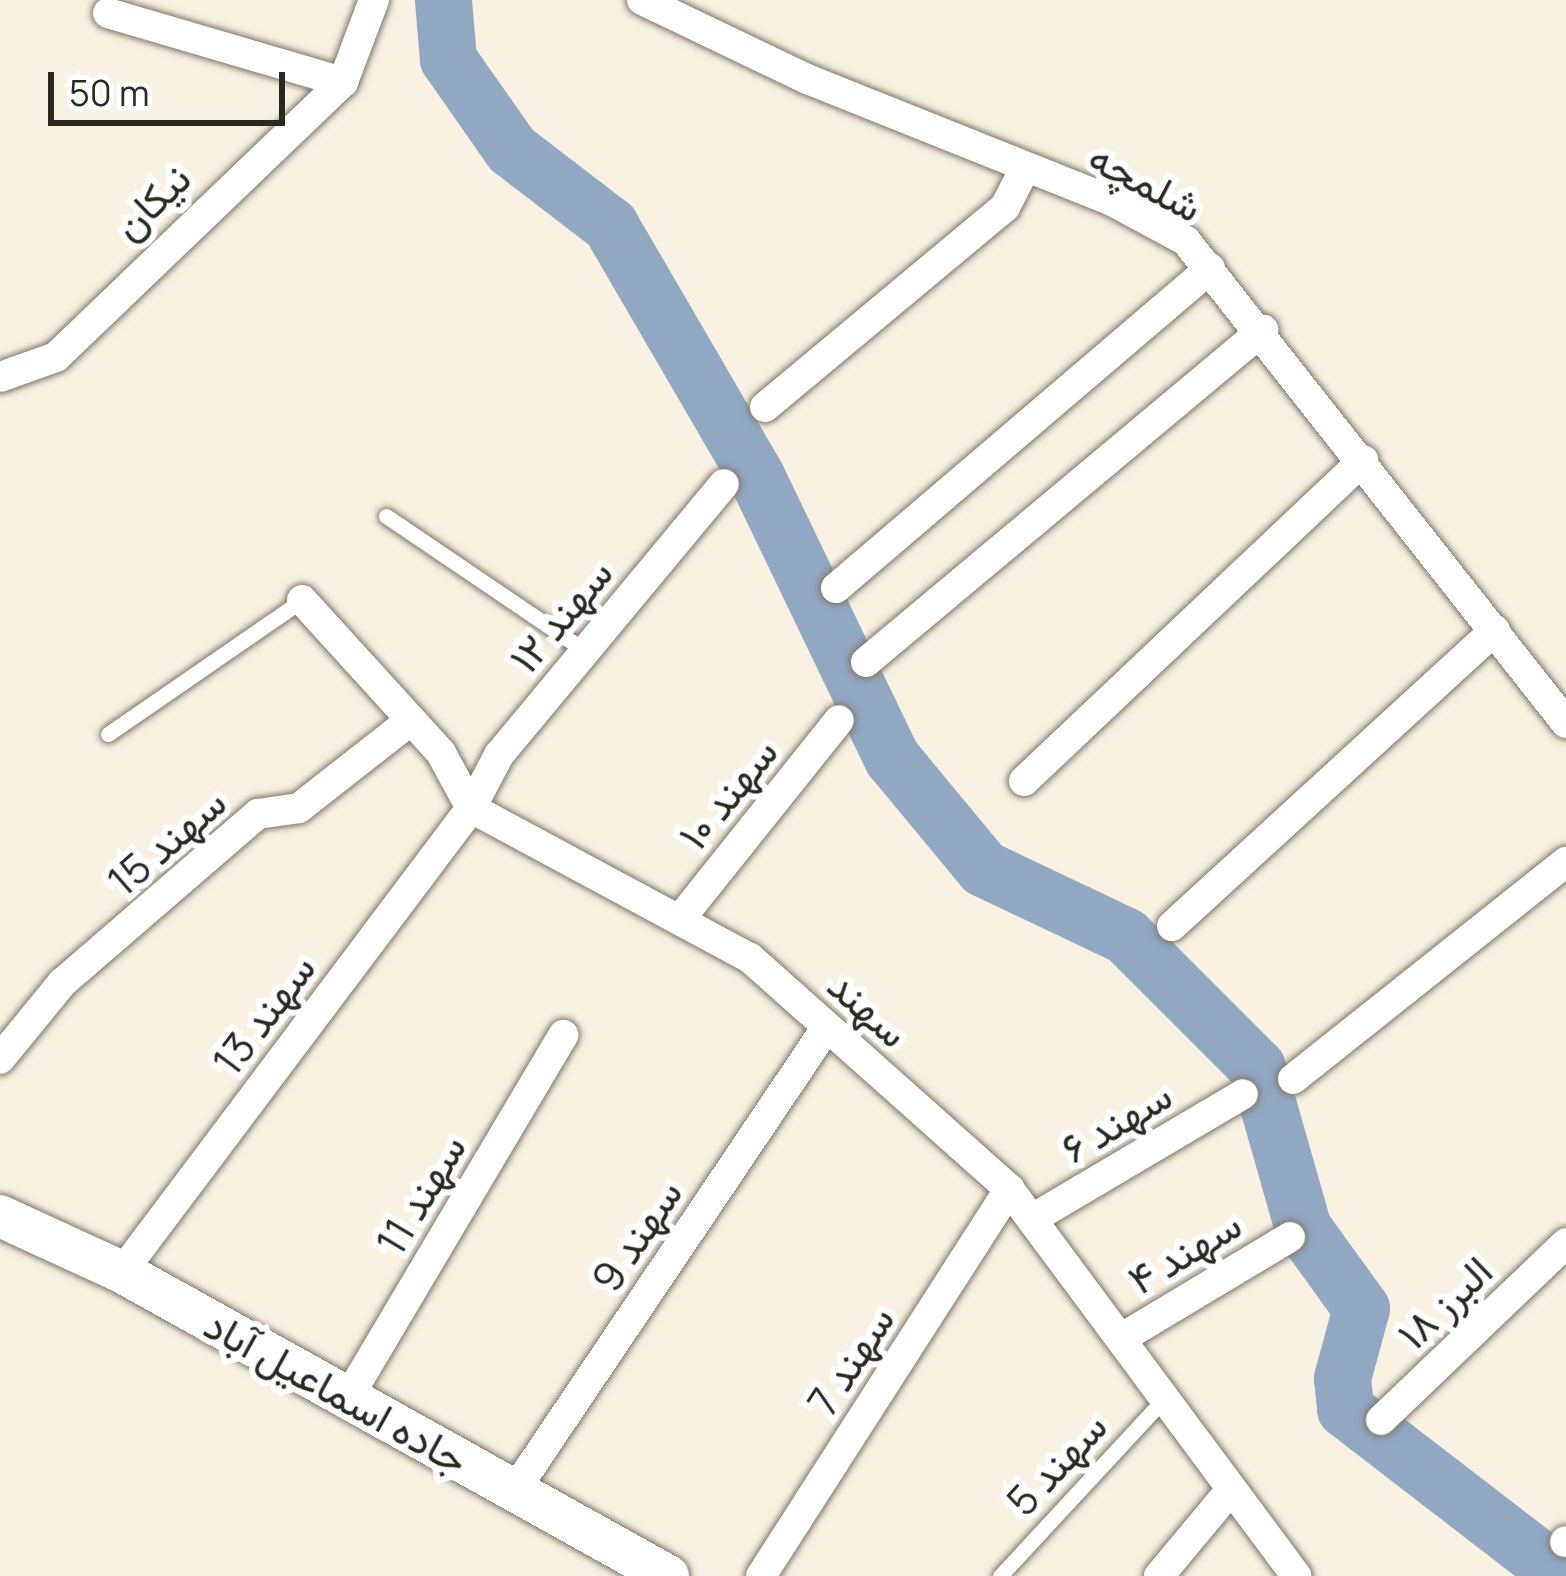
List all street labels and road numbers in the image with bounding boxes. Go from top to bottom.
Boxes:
street label: شلمچه [1081,130,1211,232]
street label: نیکان [102,152,200,250]
street label: سهند ۱۲ [498,548,622,682]
street label: سهند ۱۰ [667,727,787,859]
street label: سهند 15 [97,776,235,906]
street label: سهند 13 [201,944,325,1084]
street label: سهند [819,959,919,1057]
street label: سهند ۶ [1052,1069,1180,1173]
street label: سهند 11 [364,1125,476,1263]
street label: سهند 9 [580,1169,692,1301]
street label: سهند ۴ [1118,1198,1250,1304]
street label: البرز ۱۸ [1386,1245,1502,1359]
street label: سهند 7 [796,1296,904,1424]
street label: جاده اسماعیل آباد [196,1298,478,1484]
street label: سهند 5 [996,1401,1116,1525]

